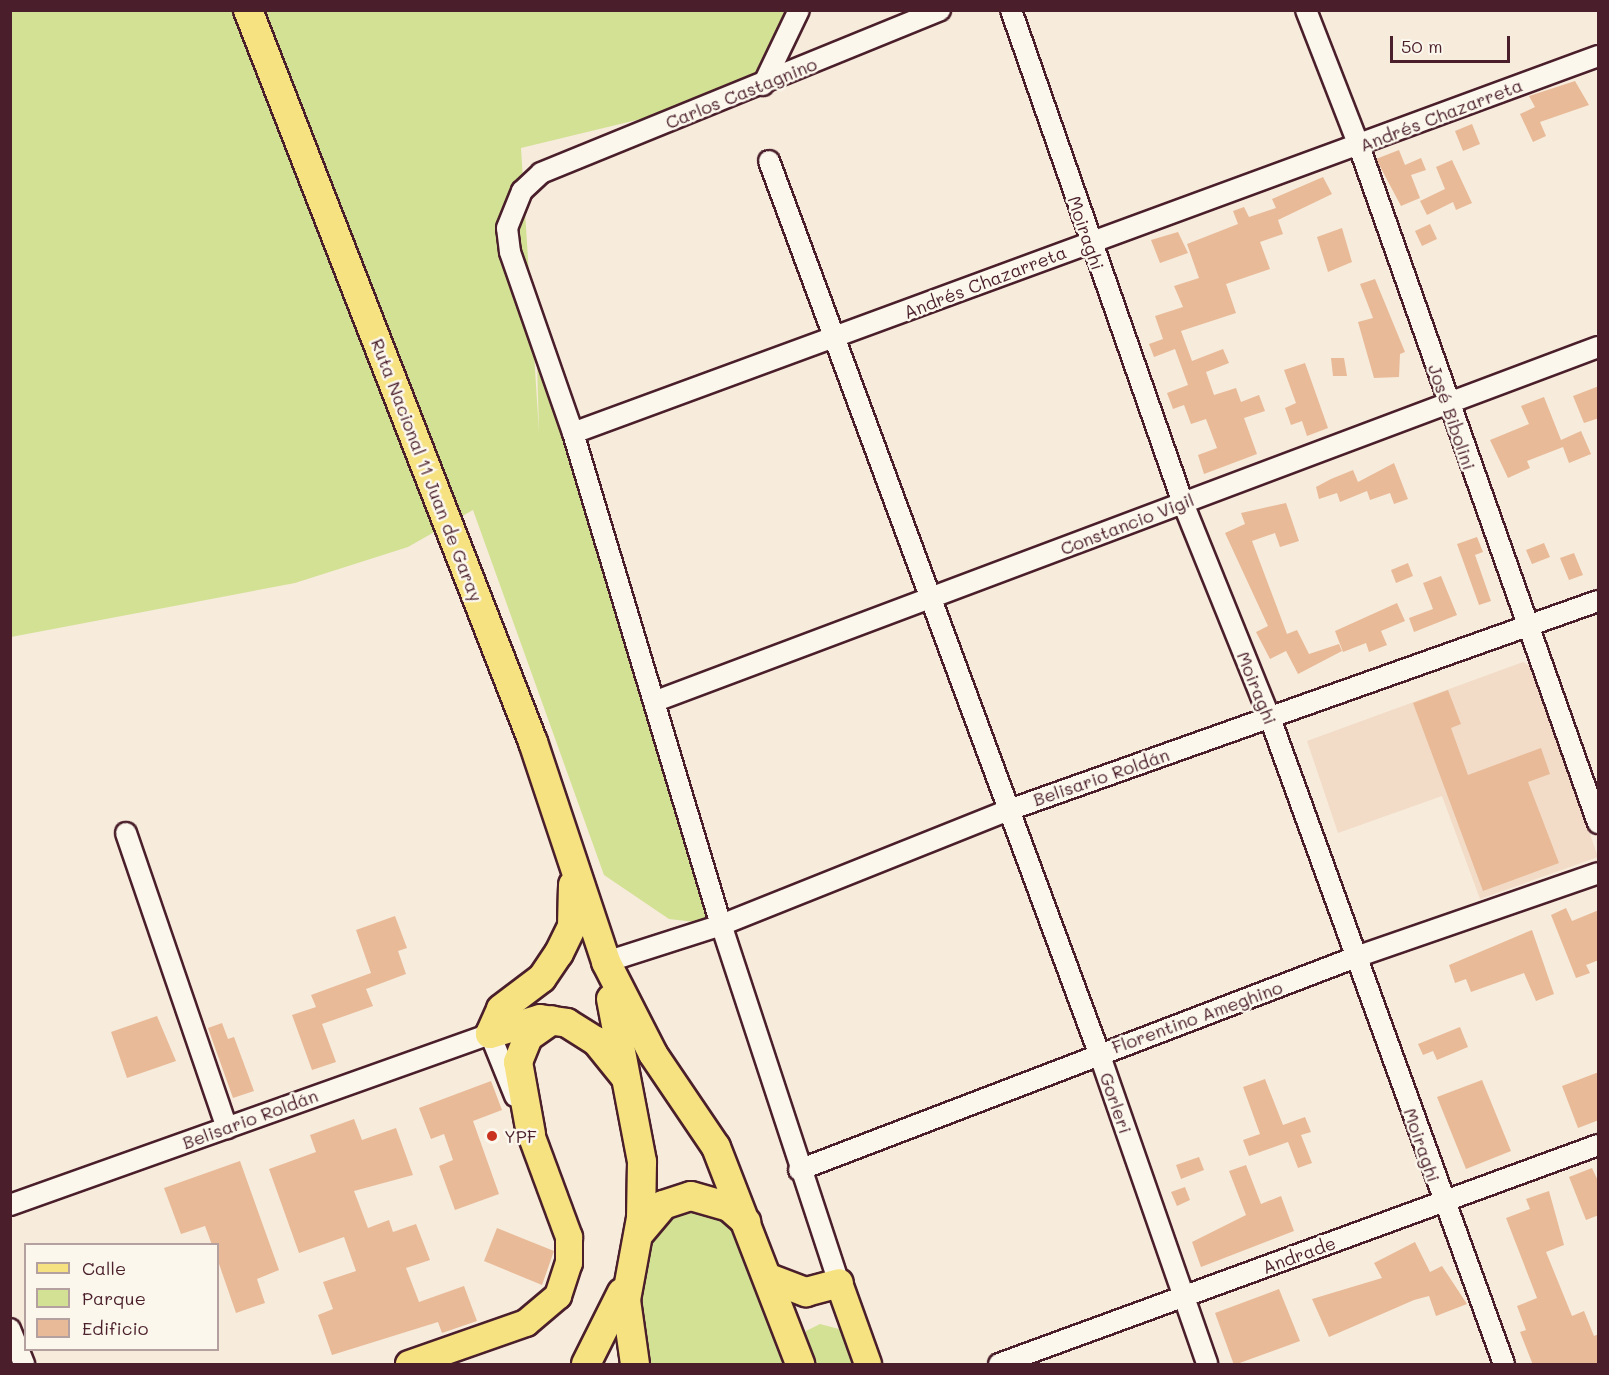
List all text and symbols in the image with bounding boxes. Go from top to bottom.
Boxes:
scale bar [1393,24,1513,62]
text: 50 m [1401,34,1443,58]
street label: Carlos Castagnino [662,53,820,133]
street label: Andrés Chazarreta [1357,74,1525,156]
street label: Moiraghi [1063,193,1109,273]
street label: Andrés Chazarreta [901,241,1069,323]
street label: Ruta Nacional 11 Juan de Garay [367,335,487,605]
street label: José Bibolini [1424,361,1480,473]
street label: Constancio Vigil [1057,489,1197,559]
street label: Moiraghi [1233,648,1281,728]
street label: Belisario Roldán [1030,744,1172,810]
street label: Florentino Ameghino [1109,976,1285,1058]
street label: Gorleri [1095,1070,1137,1136]
street label: Belisario Roldán [179,1084,321,1154]
street label: Moiraghi [1399,1105,1445,1185]
place label: YPF [504,1125,537,1147]
marker: YPF [485,1129,499,1143]
street label: Andrade [1259,1232,1339,1278]
legend [24,1243,219,1351]
text: Calle [82,1256,126,1280]
text: Parque [82,1286,146,1310]
text: Edificio [82,1316,149,1340]

